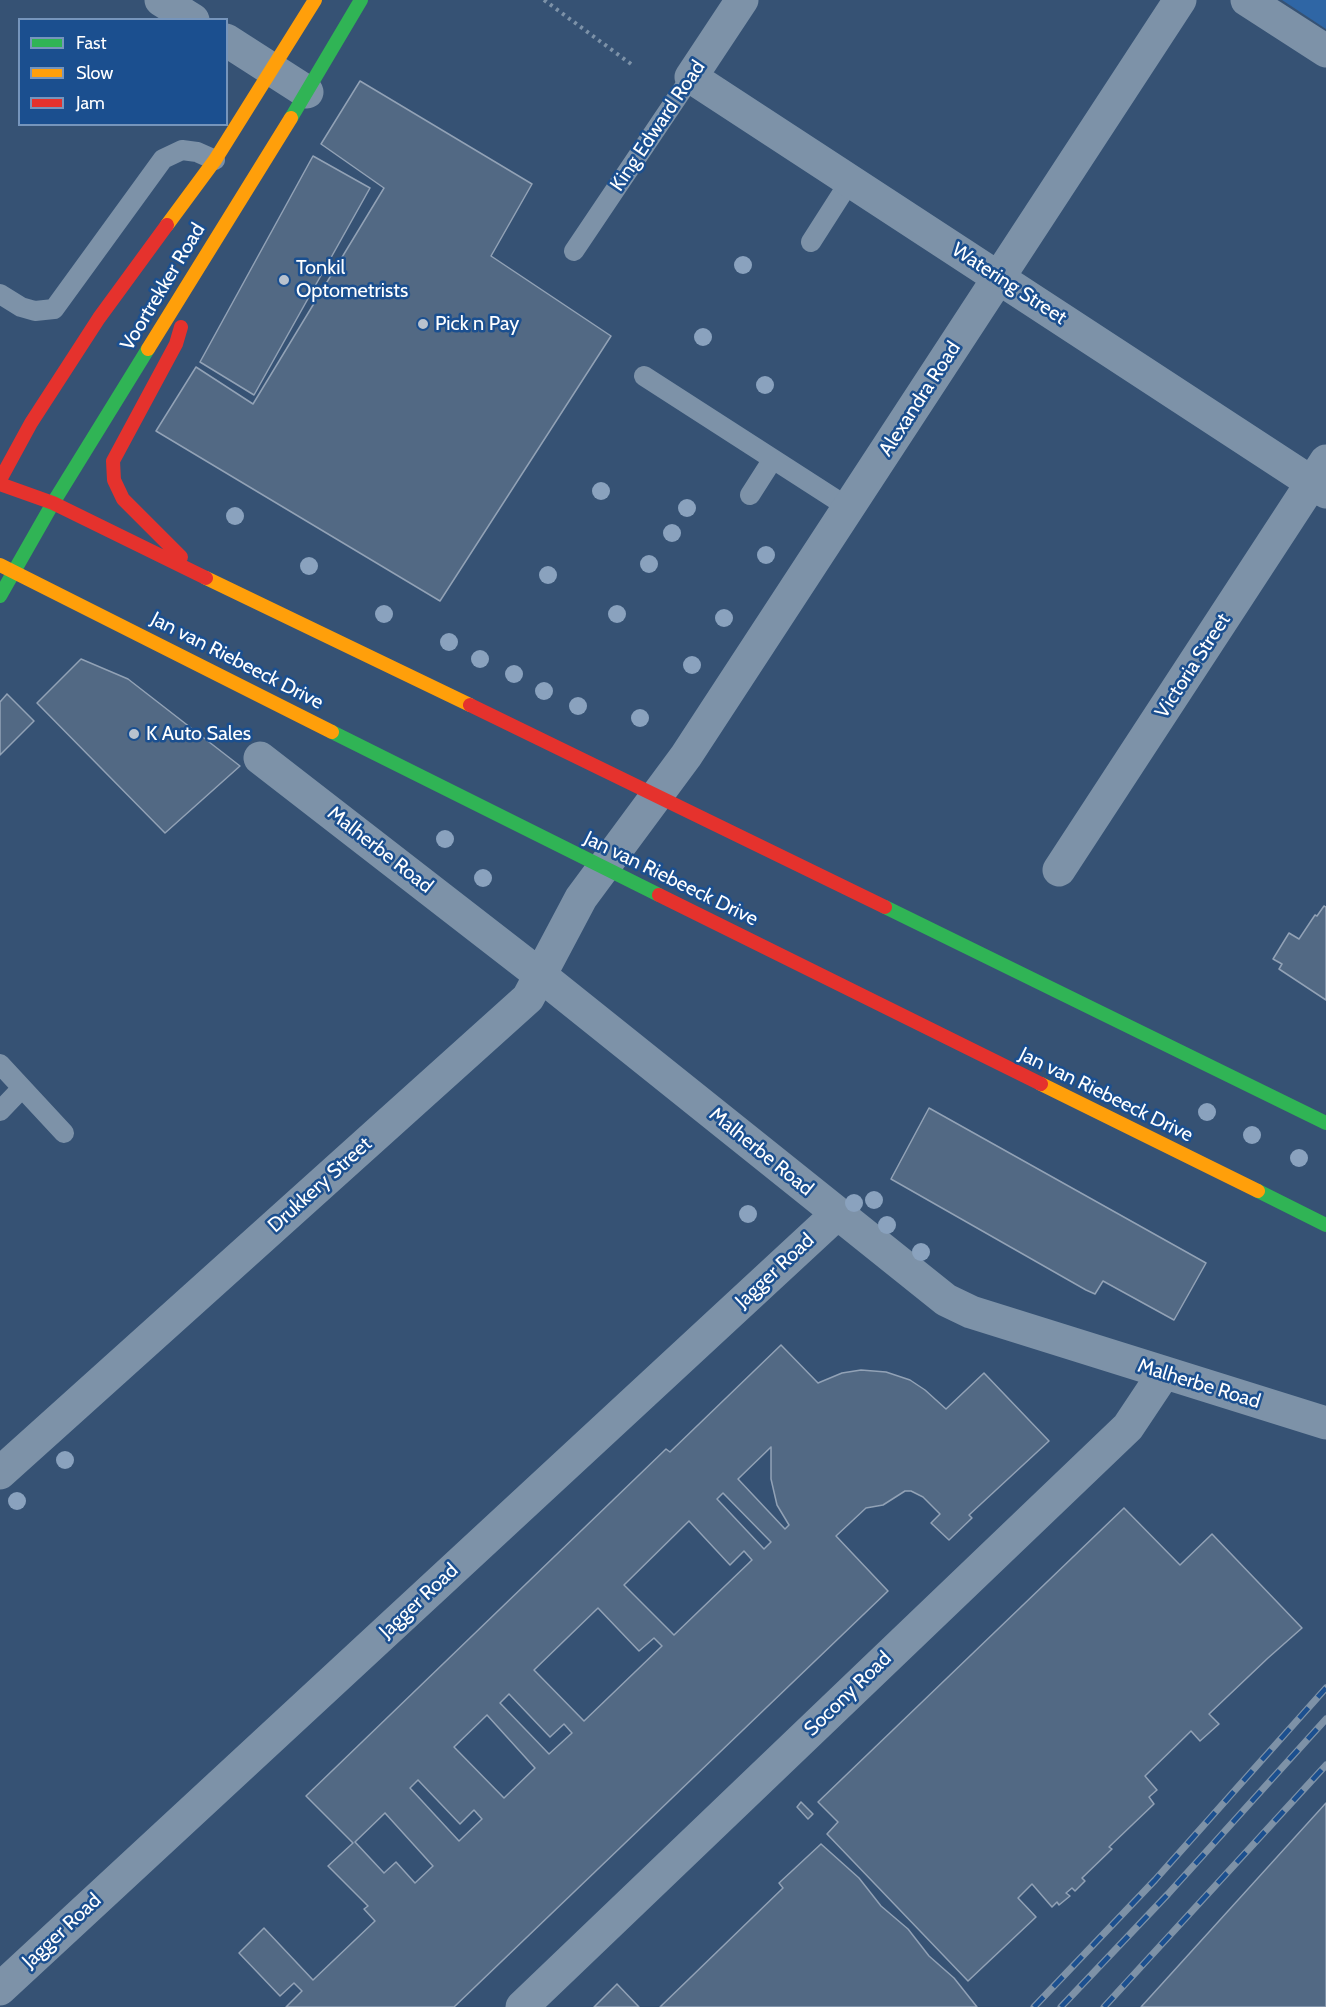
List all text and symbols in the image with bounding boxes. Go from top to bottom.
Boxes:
legend [18,18,228,126]
text: Fast [76,32,107,54]
street label: King Edward Road [605,56,711,196]
text: Slow [76,62,113,84]
text: Jam [76,92,105,114]
street label: Voortrekker Road [116,219,210,355]
street label: Watering Street [947,238,1071,330]
place label: Tonkil Optometrists [296,256,408,303]
marker: Tonkil Optometrists [277,273,291,287]
place label: Pick n Pay [435,312,519,336]
marker: Pick n Pay [416,317,430,331]
street label: Alexandra Road [874,337,966,461]
street label: Jan van Riebeeck Drive [147,607,327,715]
street label: Victoria Street [1150,609,1236,723]
place label: K Auto Sales [146,722,251,746]
marker: K Auto Sales [127,727,141,741]
street label: Malherbe Road [323,801,437,899]
street label: Jan van Riebeeck Drive [580,826,762,932]
street label: Jan van Riebeeck Drive [1015,1042,1197,1148]
street label: Malherbe Road [704,1103,818,1201]
street label: Drukkery Street [263,1132,377,1238]
street label: Jagger Road [731,1229,819,1313]
street label: Malherbe Road [1135,1354,1263,1414]
street label: Jagger Road [375,1559,463,1643]
street label: Socony Road [800,1647,896,1741]
street label: Jagger Road [18,1889,106,1973]

